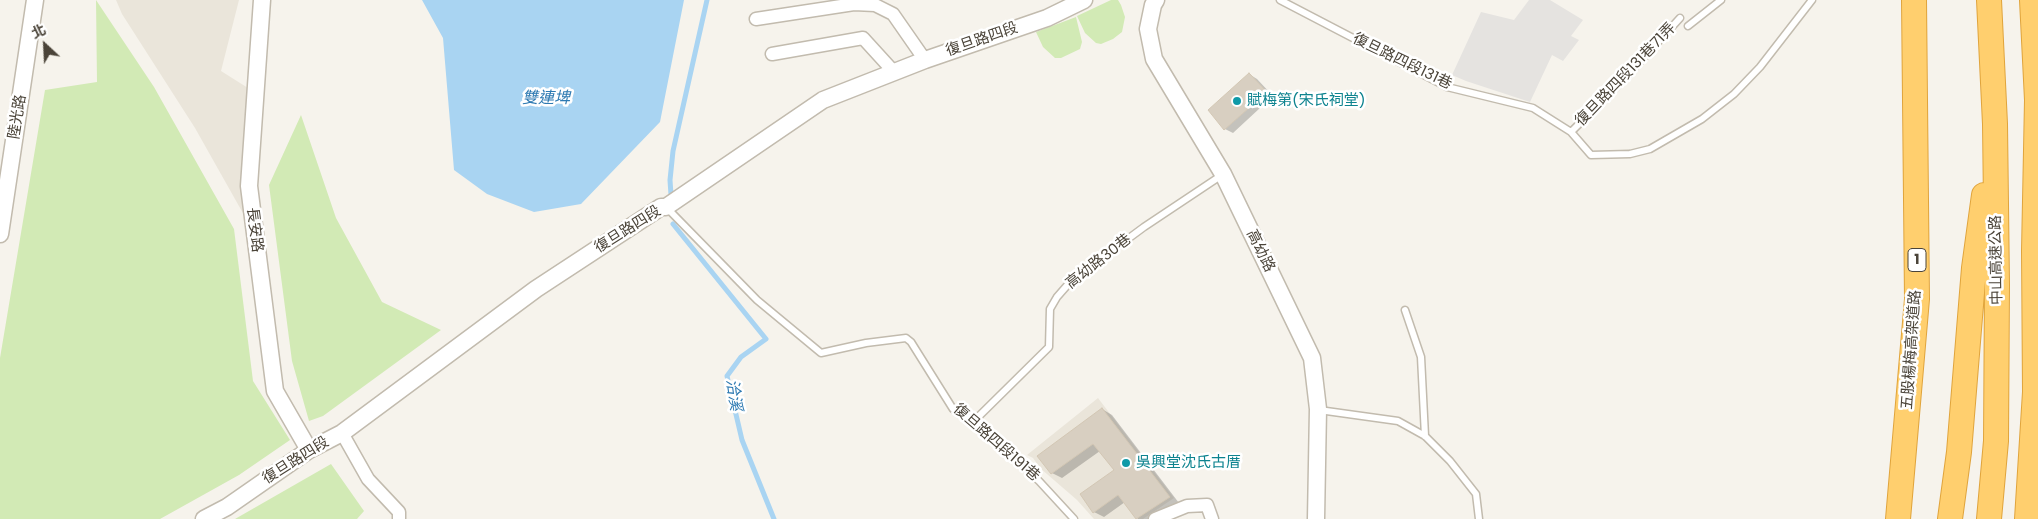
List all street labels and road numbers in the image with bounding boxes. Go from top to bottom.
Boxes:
street label: 復旦路四段 [944,19,1020,61]
street label: 復旦路四段131巷71弄 [1572,20,1680,130]
street label: 復旦路四段131巷 [1349,30,1455,94]
street label: 陸光路 [6,93,30,141]
street label: 復旦路四段 [591,202,665,258]
street label: 長安路 [242,207,266,253]
street label: 中山高速公路 [1987,215,2007,305]
street label: 高幼路 [1242,227,1278,275]
street label: 高幼路30巷 [1063,231,1135,293]
road number: 1 [1908,248,1926,272]
street label: 五股楊梅高架道路 [1899,290,1925,410]
street label: 復旦路四段191巷 [949,400,1043,486]
street label: 復旦路四段 [259,433,333,489]

